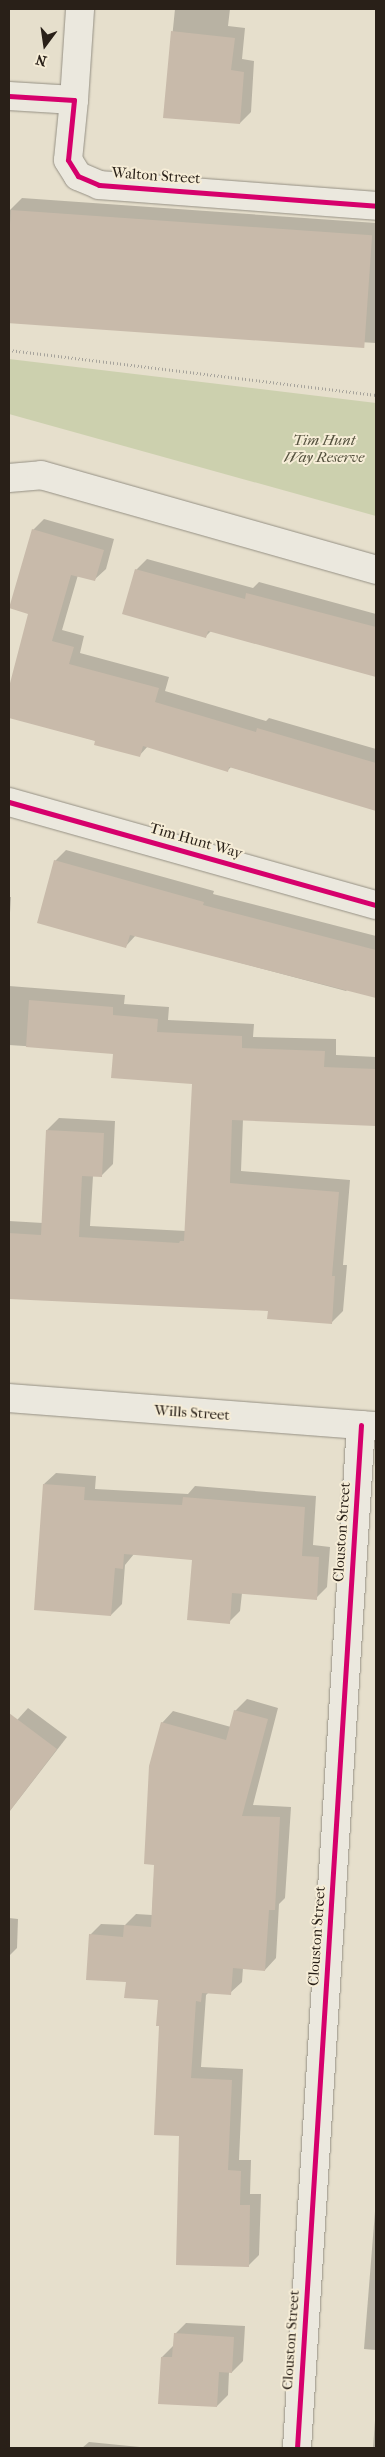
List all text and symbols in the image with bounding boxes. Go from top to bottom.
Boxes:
north arrow [20,20,70,70]
text: N [34,51,48,70]
street label: Walton Street [111,164,201,188]
park label: Tim Hunt Way Reserve [284,431,364,466]
street label: Tim Hunt Way [148,819,244,863]
street label: Wills Street [154,1401,230,1425]
street label: Clouston Street [330,1481,354,1583]
street label: Clouston Street [305,1885,329,1987]
street label: Clouston Street [279,2289,303,2391]

